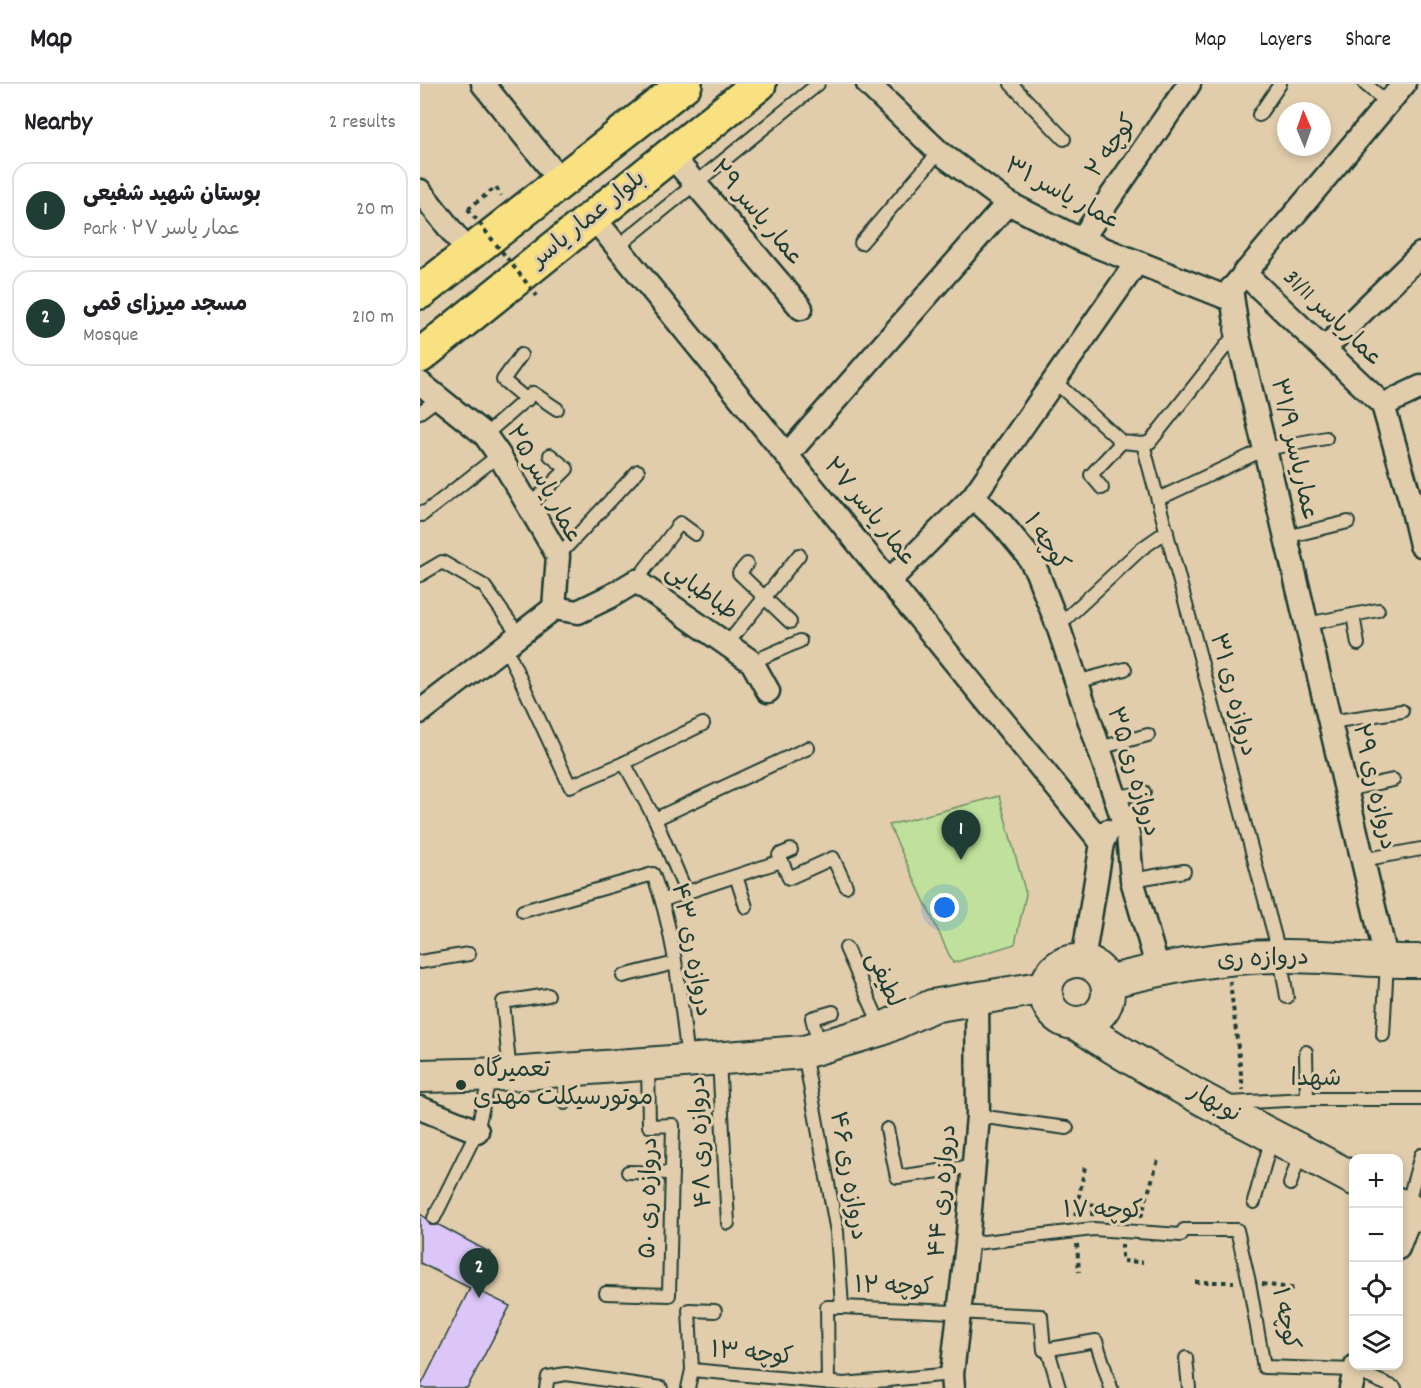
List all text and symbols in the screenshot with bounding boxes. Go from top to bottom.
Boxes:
text: Map [30,21,72,61]
text: Map [1195,26,1226,56]
text: Layers [1259,26,1312,56]
text: Share [1345,26,1391,56]
north arrow [1277,102,1331,156]
text: Nearby [24,105,92,142]
street label: کوچه ۲ [1079,108,1147,186]
text: 2 results [329,109,396,137]
street label: عمار یاسر ۳۱ [998,150,1126,240]
street label: عمار یاسر ۲۹ [701,153,811,275]
street label: بلوار عمار یاسر [523,163,654,278]
text: بوستان شهید شفیعی [83,180,261,211]
text: 1 [43,196,48,224]
text: 20 m [356,196,394,224]
text: Park · عمار یاسر ۲۷ [83,216,241,244]
street label: عماریاسر 31/11 [1274,262,1390,376]
text: مسجد میرزای قمی [83,290,247,321]
text: 2 [41,304,50,332]
text: 210 m [352,304,394,332]
text: Mosque [83,322,138,350]
street label: عماریاسر ۳۱/۹ [1260,375,1326,525]
street label: عمار یاسر ۲۵ [496,419,590,551]
street label: عمار یاسر ۲۷ [814,451,924,575]
street label: کوچه ۱ [1014,507,1076,579]
street label: طباطبایی [658,556,744,630]
street label: دروازه ری ۳۱ [1199,630,1265,760]
street label: دروازه ری ۳۵ [1096,703,1168,841]
street label: دروازه ری ۲۹ [1342,720,1404,854]
pin: 1 [942,810,980,860]
street label: دروازه ری ۴۳ [660,880,720,1020]
your location [930,893,959,922]
street label: دروازه ری [1216,941,1310,979]
street label: لطیفی [856,947,910,1013]
place label: تعمیرگاه موتورسیکلت مهدی [473,1054,653,1116]
street label: شهدا [1291,1063,1341,1097]
street label: دروازه ری ۴۸ [682,1075,722,1209]
street label: نوبهار [1181,1075,1247,1132]
marker: تعمیرگاه موتورسیکلت مهدی [454,1078,468,1092]
street label: دروازه ری ۴۶ [819,1109,875,1243]
street label: دروازه ری ۴۴ [921,1123,967,1259]
street label: دروازه ری ۵۰ [632,1137,668,1259]
map controls [1349,1154,1403,1370]
button: + [1349,1154,1403,1208]
street label: کوچه ۱۷ [1063,1195,1143,1229]
button: − [1349,1208,1403,1262]
pin: 2 [460,1248,498,1298]
button: locate [1349,1262,1403,1316]
street label: کوچه ۱۲ [854,1270,934,1306]
street label: کوچه ۱ [1261,1285,1307,1353]
button: layers [1349,1316,1403,1370]
street label: کوچه ۱۳ [709,1334,795,1376]

